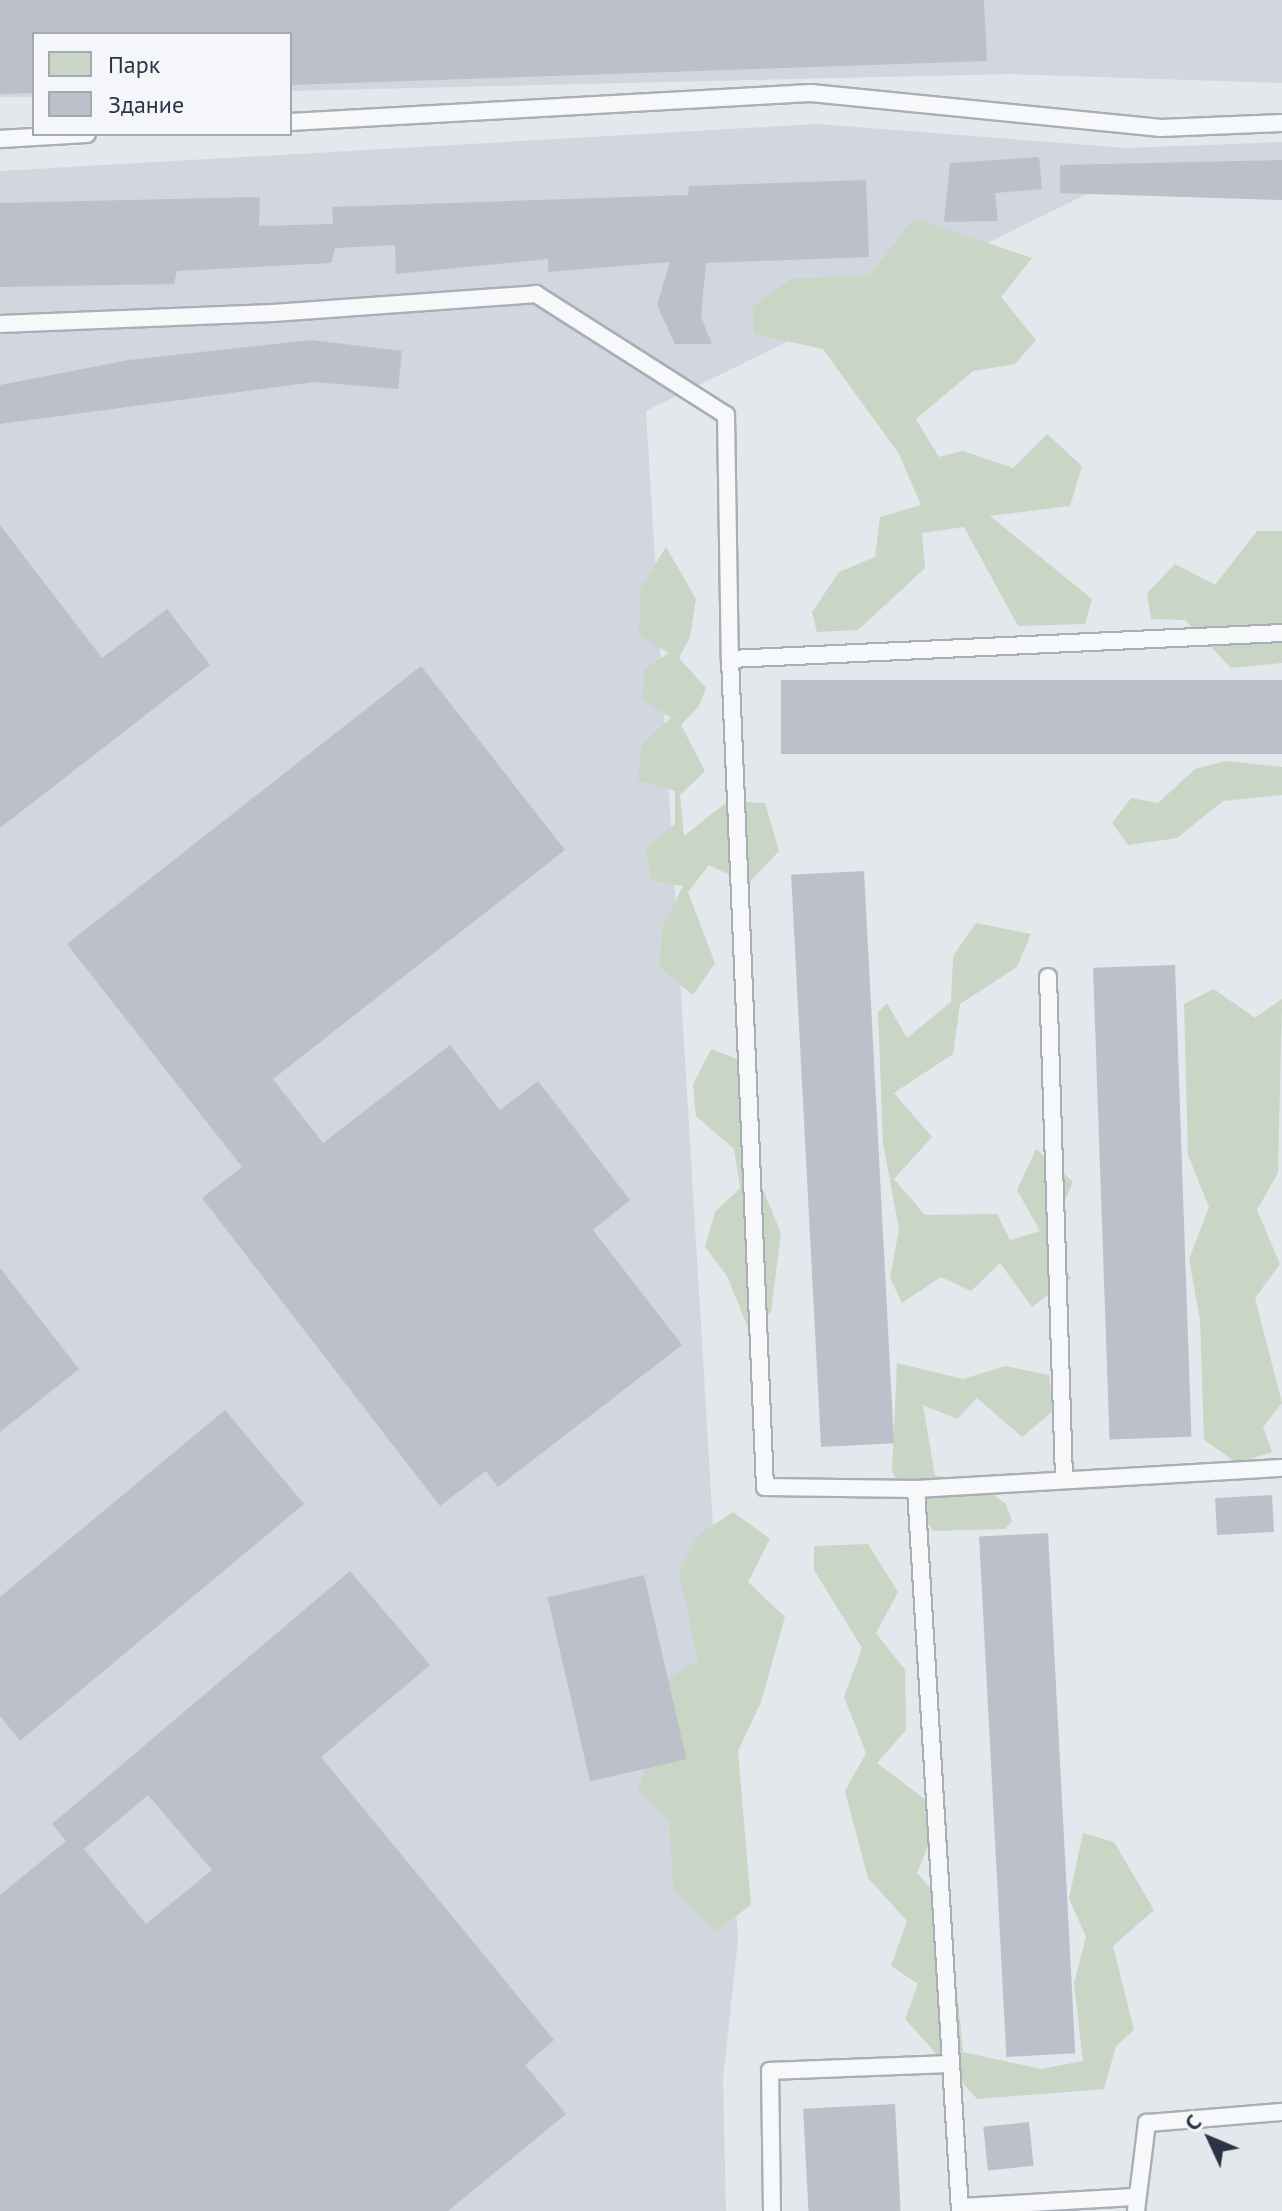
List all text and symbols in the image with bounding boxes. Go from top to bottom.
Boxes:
legend [32,32,292,136]
text: Парк [108,49,160,80]
text: Здание [108,89,184,120]
north arrow [1170,2099,1250,2179]
text: С [1178,2108,1207,2136]

